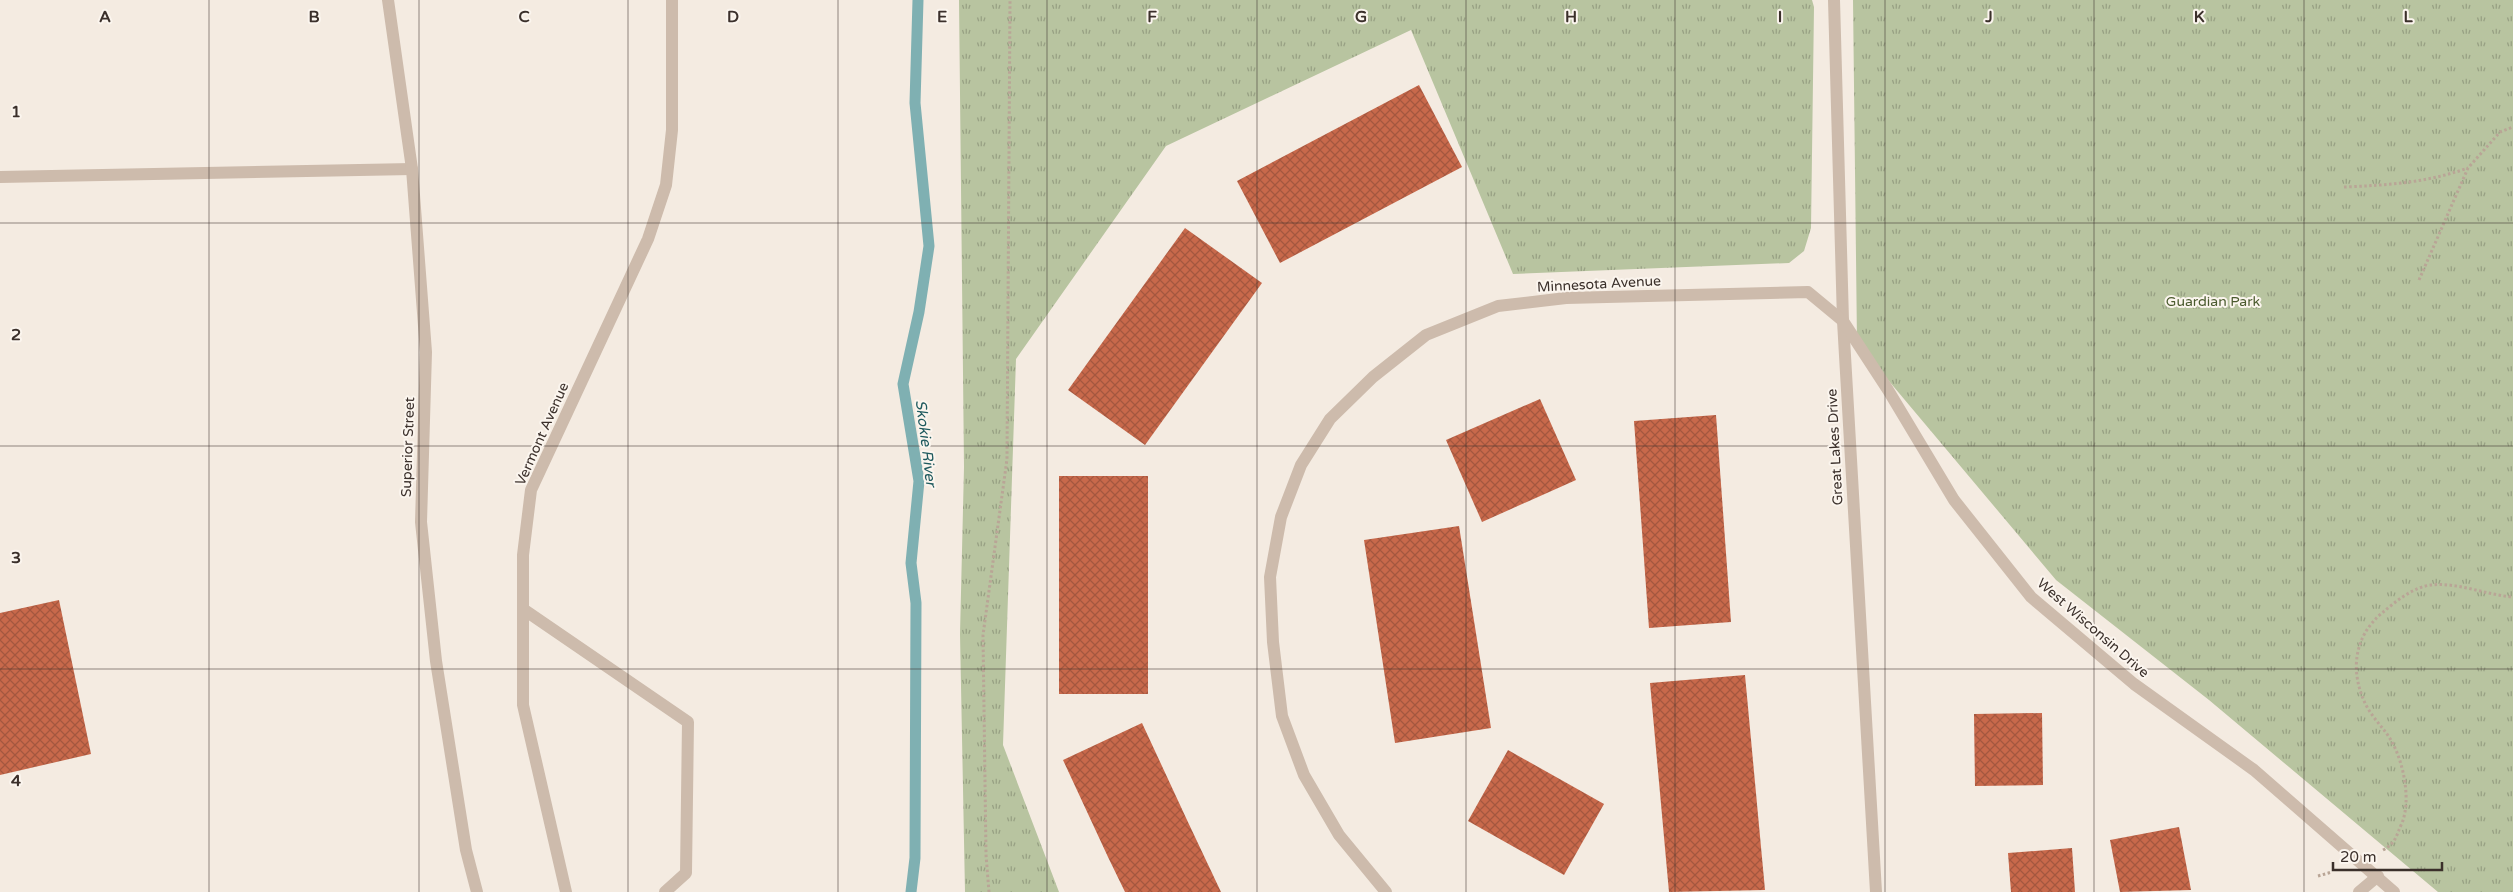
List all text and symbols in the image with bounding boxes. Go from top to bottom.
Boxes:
text: A [99,7,111,27]
text: B [308,7,320,27]
text: C [518,7,530,27]
text: D [727,7,739,27]
text: E [937,7,947,27]
text: F [1147,7,1157,27]
text: G [1355,7,1367,27]
text: H [1565,7,1577,27]
text: I [1778,7,1782,27]
text: J [1984,7,1993,27]
text: K [2194,7,2205,27]
text: L [2403,7,2413,27]
text: 1 [11,102,21,122]
street label: Minnesota Avenue [1537,272,1661,296]
park label: Guardian Park [2166,293,2261,310]
text: 2 [11,325,21,345]
street label: Vermont Avenue [512,380,572,488]
street label: Great Lakes Drive [1823,388,1847,506]
street label: Superior Street [398,396,418,497]
water label: Skokie River [912,399,941,490]
text: 3 [11,548,21,568]
street label: West Wisconsin Drive [2034,575,2152,681]
text: 4 [11,771,21,791]
scale bar [2333,840,2442,872]
text: 20 m [2340,848,2377,866]

